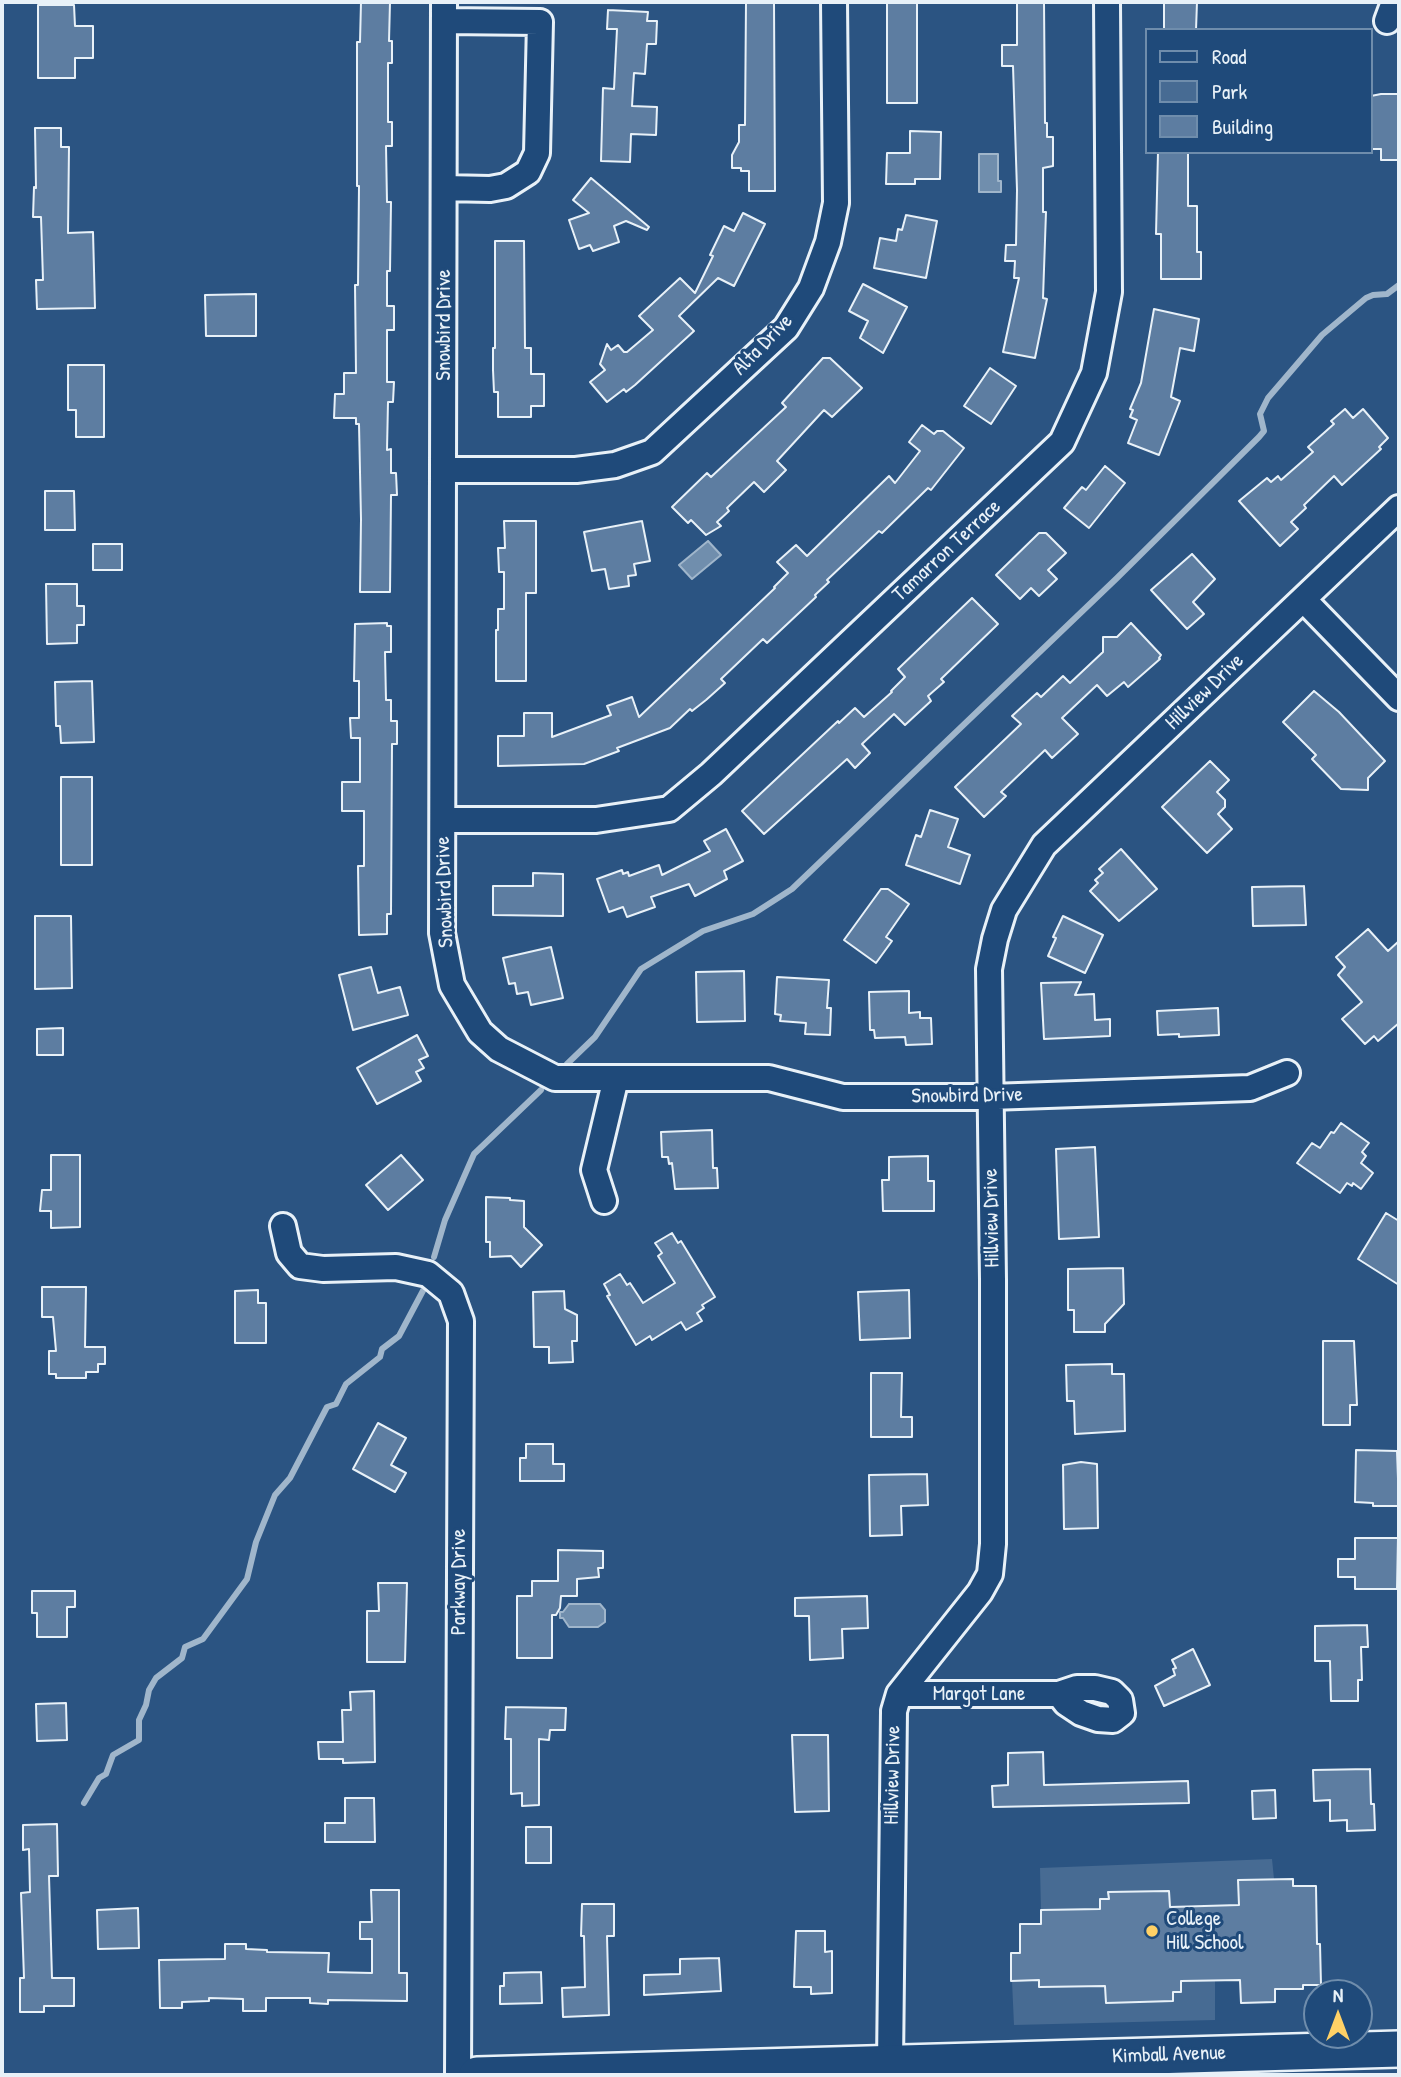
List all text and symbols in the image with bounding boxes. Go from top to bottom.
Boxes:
legend [1146,28,1373,154]
text: Road [1212,42,1246,71]
text: Park [1212,77,1247,106]
text: Building [1212,112,1273,141]
street label: Snowbird Drive [431,269,457,381]
street label: Alta Drive [728,309,798,381]
street label: Tamarron Terrace [888,495,1006,607]
street label: Hillview Drive [1161,649,1249,735]
street label: Snowbird Drive [430,836,460,948]
street label: Snowbird Drive [911,1082,1023,1110]
street label: Hillview Drive [979,1168,1005,1268]
street label: Parkway Drive [446,1529,472,1635]
street label: Margot Lane [933,1681,1025,1707]
street label: Hillview Drive [880,1725,906,1825]
place label: College Hill School [1166,1906,1244,1956]
marker: College Hill School [1144,1923,1160,1939]
north arrow [1303,1979,1373,2049]
text: N [1333,1982,1343,2008]
street label: Kimball Avenue [1112,2040,1226,2070]

